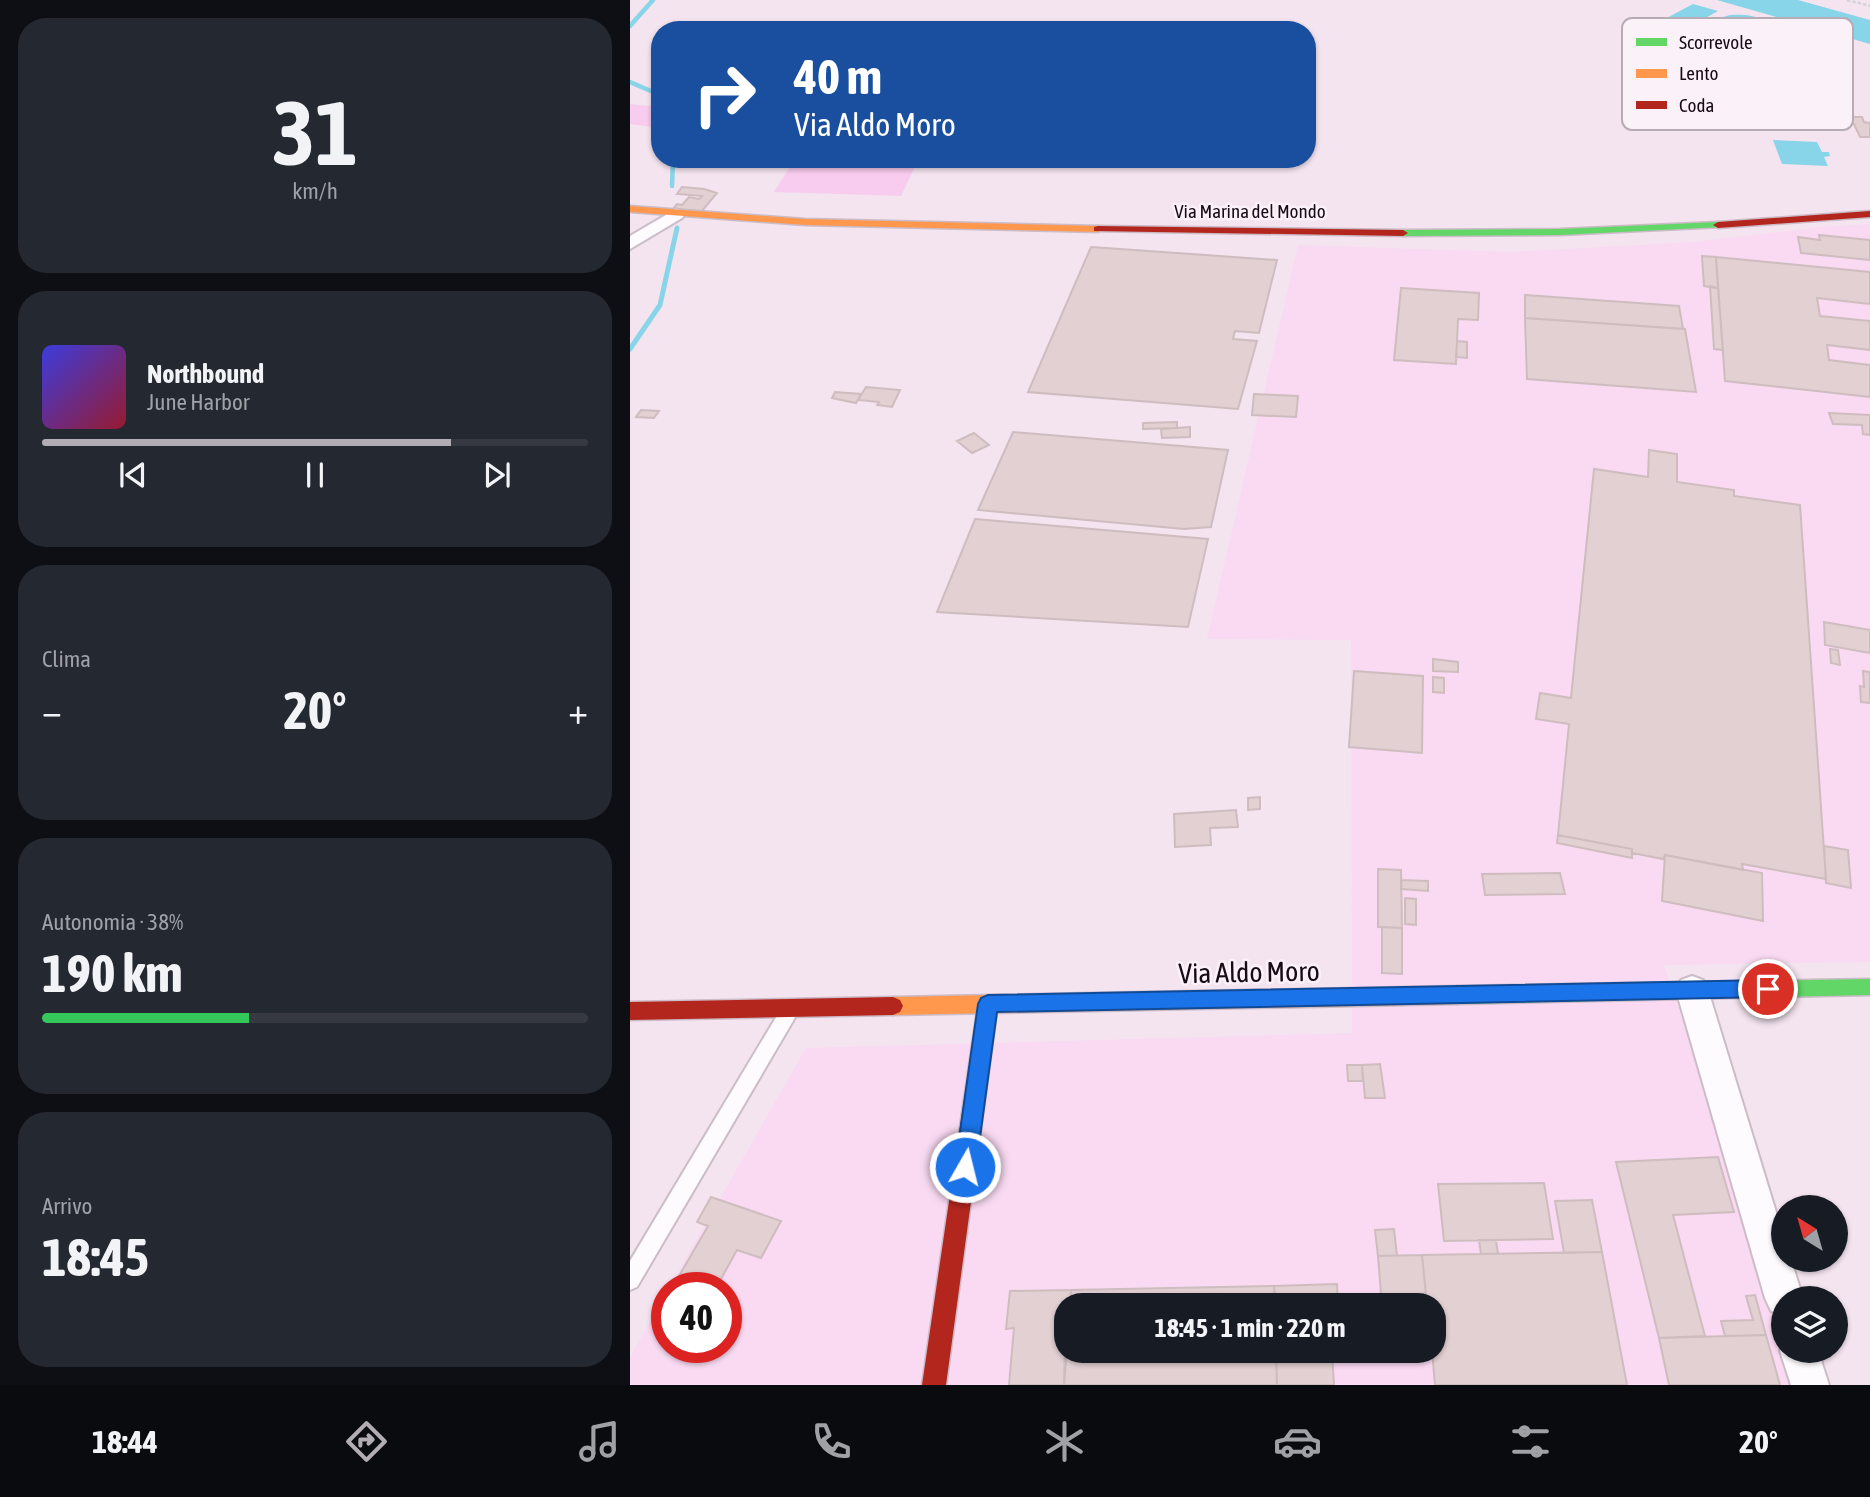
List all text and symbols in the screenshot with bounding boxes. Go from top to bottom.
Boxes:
legend [1622,18,1853,130]
text: Scorrevole [1679,31,1753,53]
text: 40 m [794,48,882,104]
icon: right [679,49,770,140]
text: Lento [1679,62,1718,84]
text: 31 [272,80,358,184]
text: Coda [1679,94,1714,116]
text: Via Aldo Moro [794,106,956,143]
text: km/h [292,178,338,204]
street label: Via Marina del Mondo [1174,200,1326,222]
text: Northbound [147,359,264,389]
text: June Harbor [147,389,250,415]
icon: previous [114,456,152,494]
icon: pause [296,456,334,494]
icon: next [478,456,516,494]
text: Clima [42,646,91,672]
text: 20° [283,680,347,740]
text: − [42,689,62,732]
text: + [568,689,588,732]
text: Autonomia · 38% [42,909,183,935]
text: 190 km [42,943,183,1003]
street label: Via Aldo Moro [1178,955,1320,989]
pin [1738,959,1798,1019]
icon: arrive [1749,970,1787,1008]
position arrow [928,1130,1002,1204]
text: Arrivo [42,1193,92,1219]
north arrow [1771,1195,1848,1272]
map controls [1771,1195,1848,1363]
text: 18:45 [42,1227,149,1287]
speed limit sign: 40 [651,1272,742,1363]
button: layers [1771,1286,1848,1363]
text: 18:45 · 1 min · 220 m [1155,1313,1345,1343]
icon: directions [342,1417,391,1466]
icon: music [575,1417,624,1466]
icon: phone [807,1417,856,1466]
icon: climate [1040,1417,1089,1466]
icon: car [1273,1417,1322,1466]
icon: filters [1506,1417,1555,1466]
text: 18:44 [92,1423,158,1460]
text: 20° [1739,1423,1778,1460]

